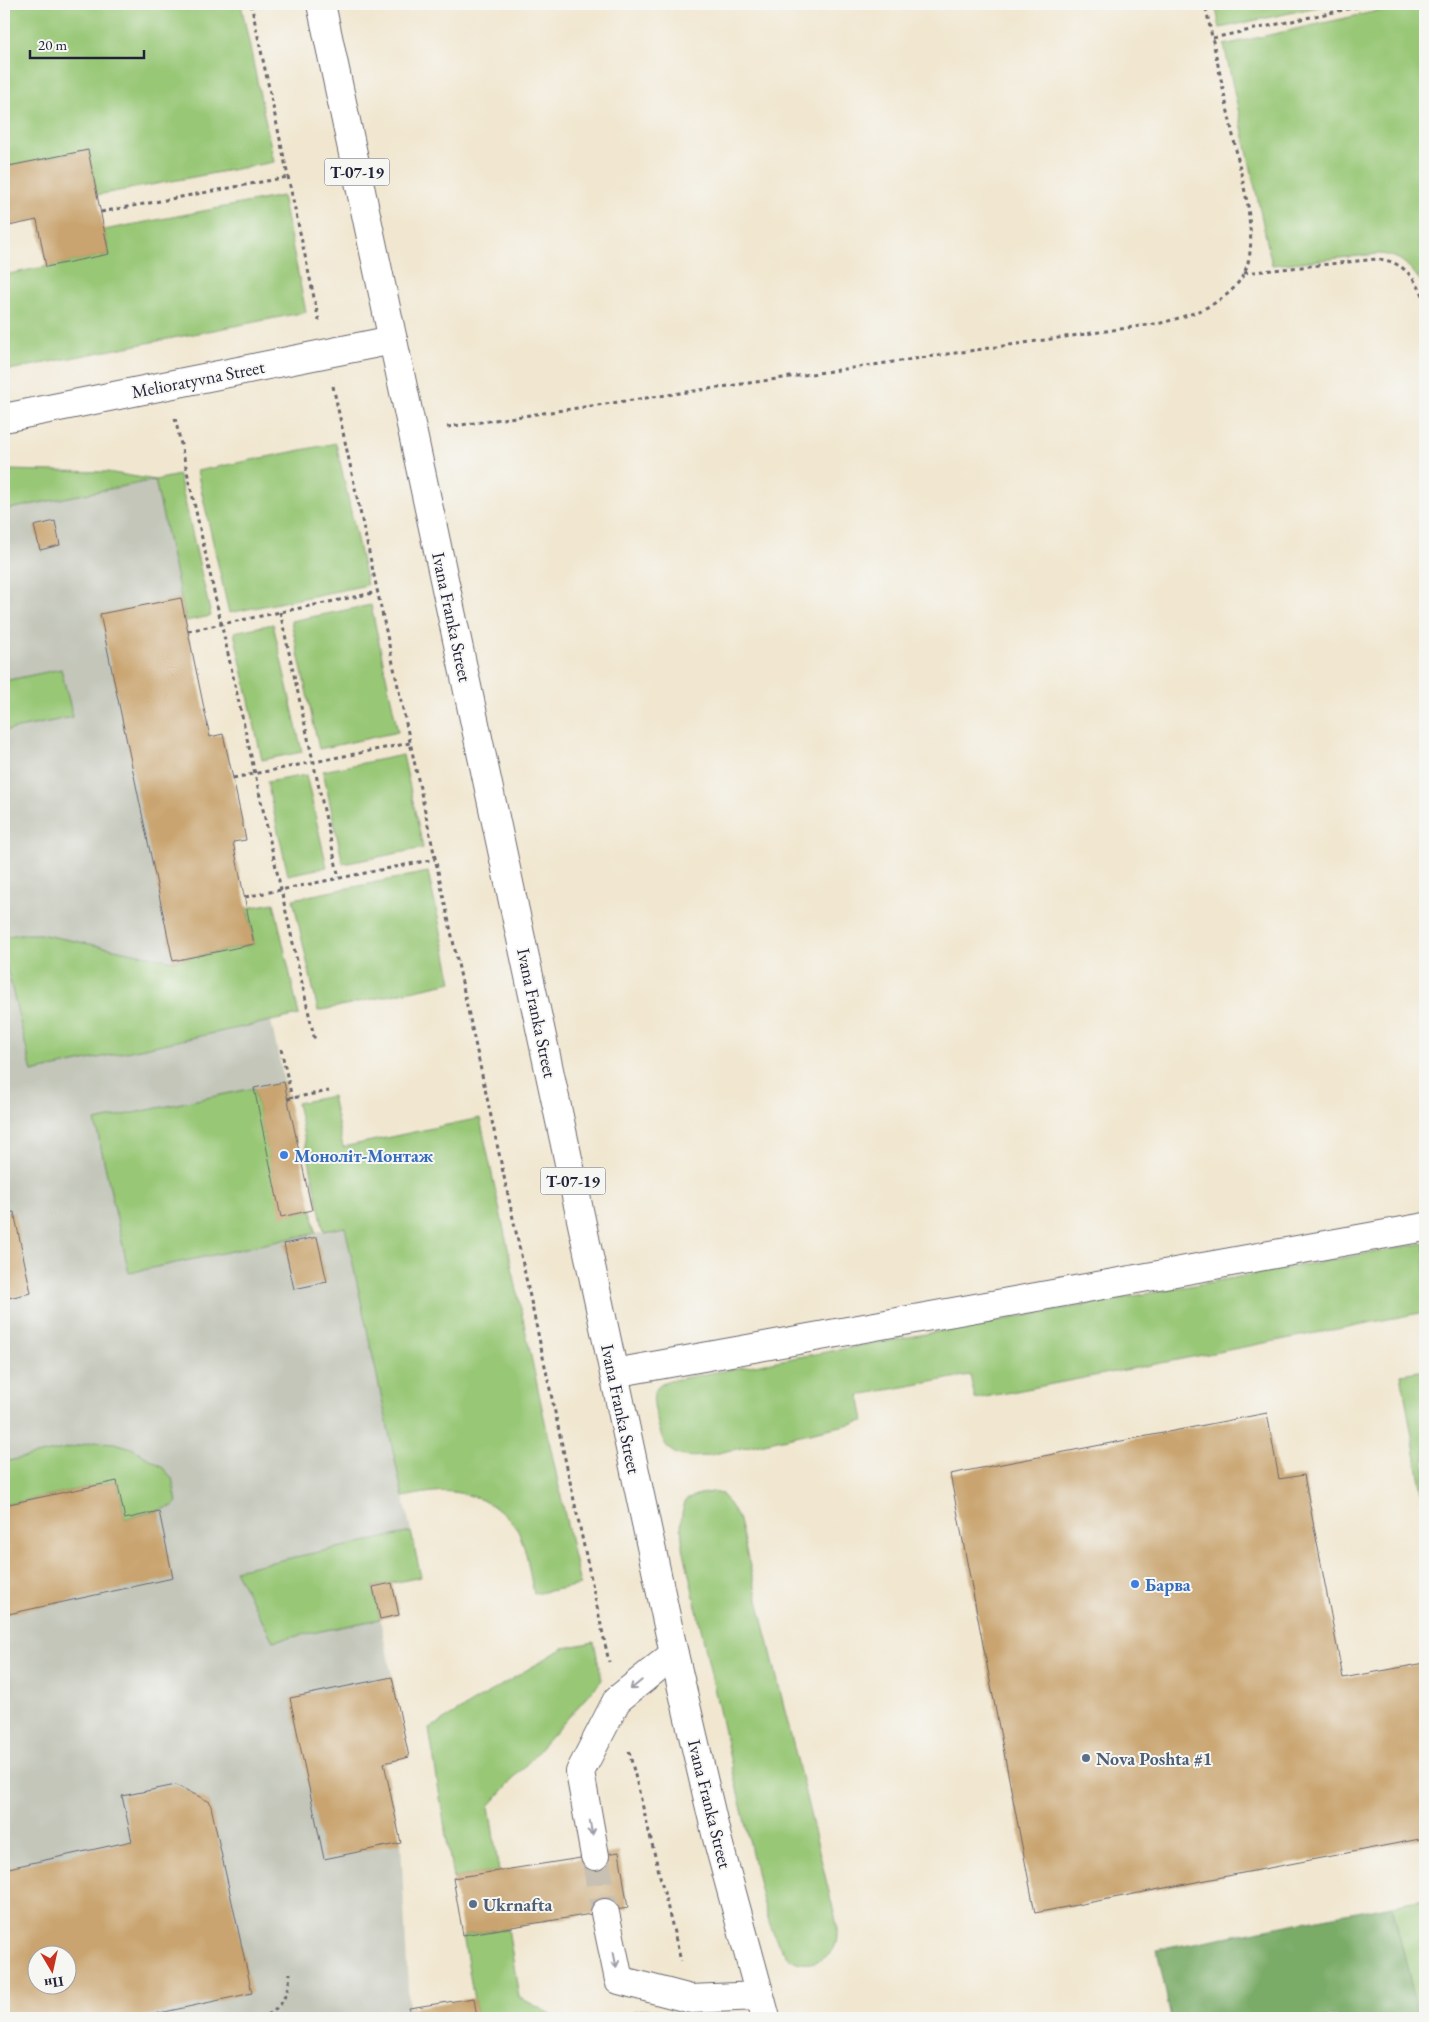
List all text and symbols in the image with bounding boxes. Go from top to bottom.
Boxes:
scale bar [30,28,144,60]
text: 20 m [38,35,67,54]
road number: Т-07-19 [324,158,390,186]
street label: Melioratyvna Street [130,355,267,403]
street label: Ivana Franka Street [427,550,477,684]
street label: Ivana Franka Street [512,946,562,1080]
place label: Моноліт-Монтаж [294,1144,434,1167]
marker: Моноліт-Монтаж [278,1149,290,1161]
road number: Т-07-19 [540,1168,606,1194]
street label: Ivana Franka Street [596,1342,646,1476]
place label: Барва [1145,1573,1191,1596]
marker: Барва [1129,1578,1141,1590]
one-way arrow [630,1679,643,1690]
street label: Ivana Franka Street [683,1737,737,1871]
place label: Nova Poshta #1 [1096,1747,1212,1770]
marker: Nova Poshta #1 [1080,1752,1092,1764]
one-way arrow [586,1820,596,1836]
place label: Ukrnafta [483,1893,552,1916]
marker: Ukrnafta [467,1898,479,1910]
north arrow [28,1944,78,1994]
one-way arrow [610,1952,620,1968]
text: Пн [43,1972,65,1993]

